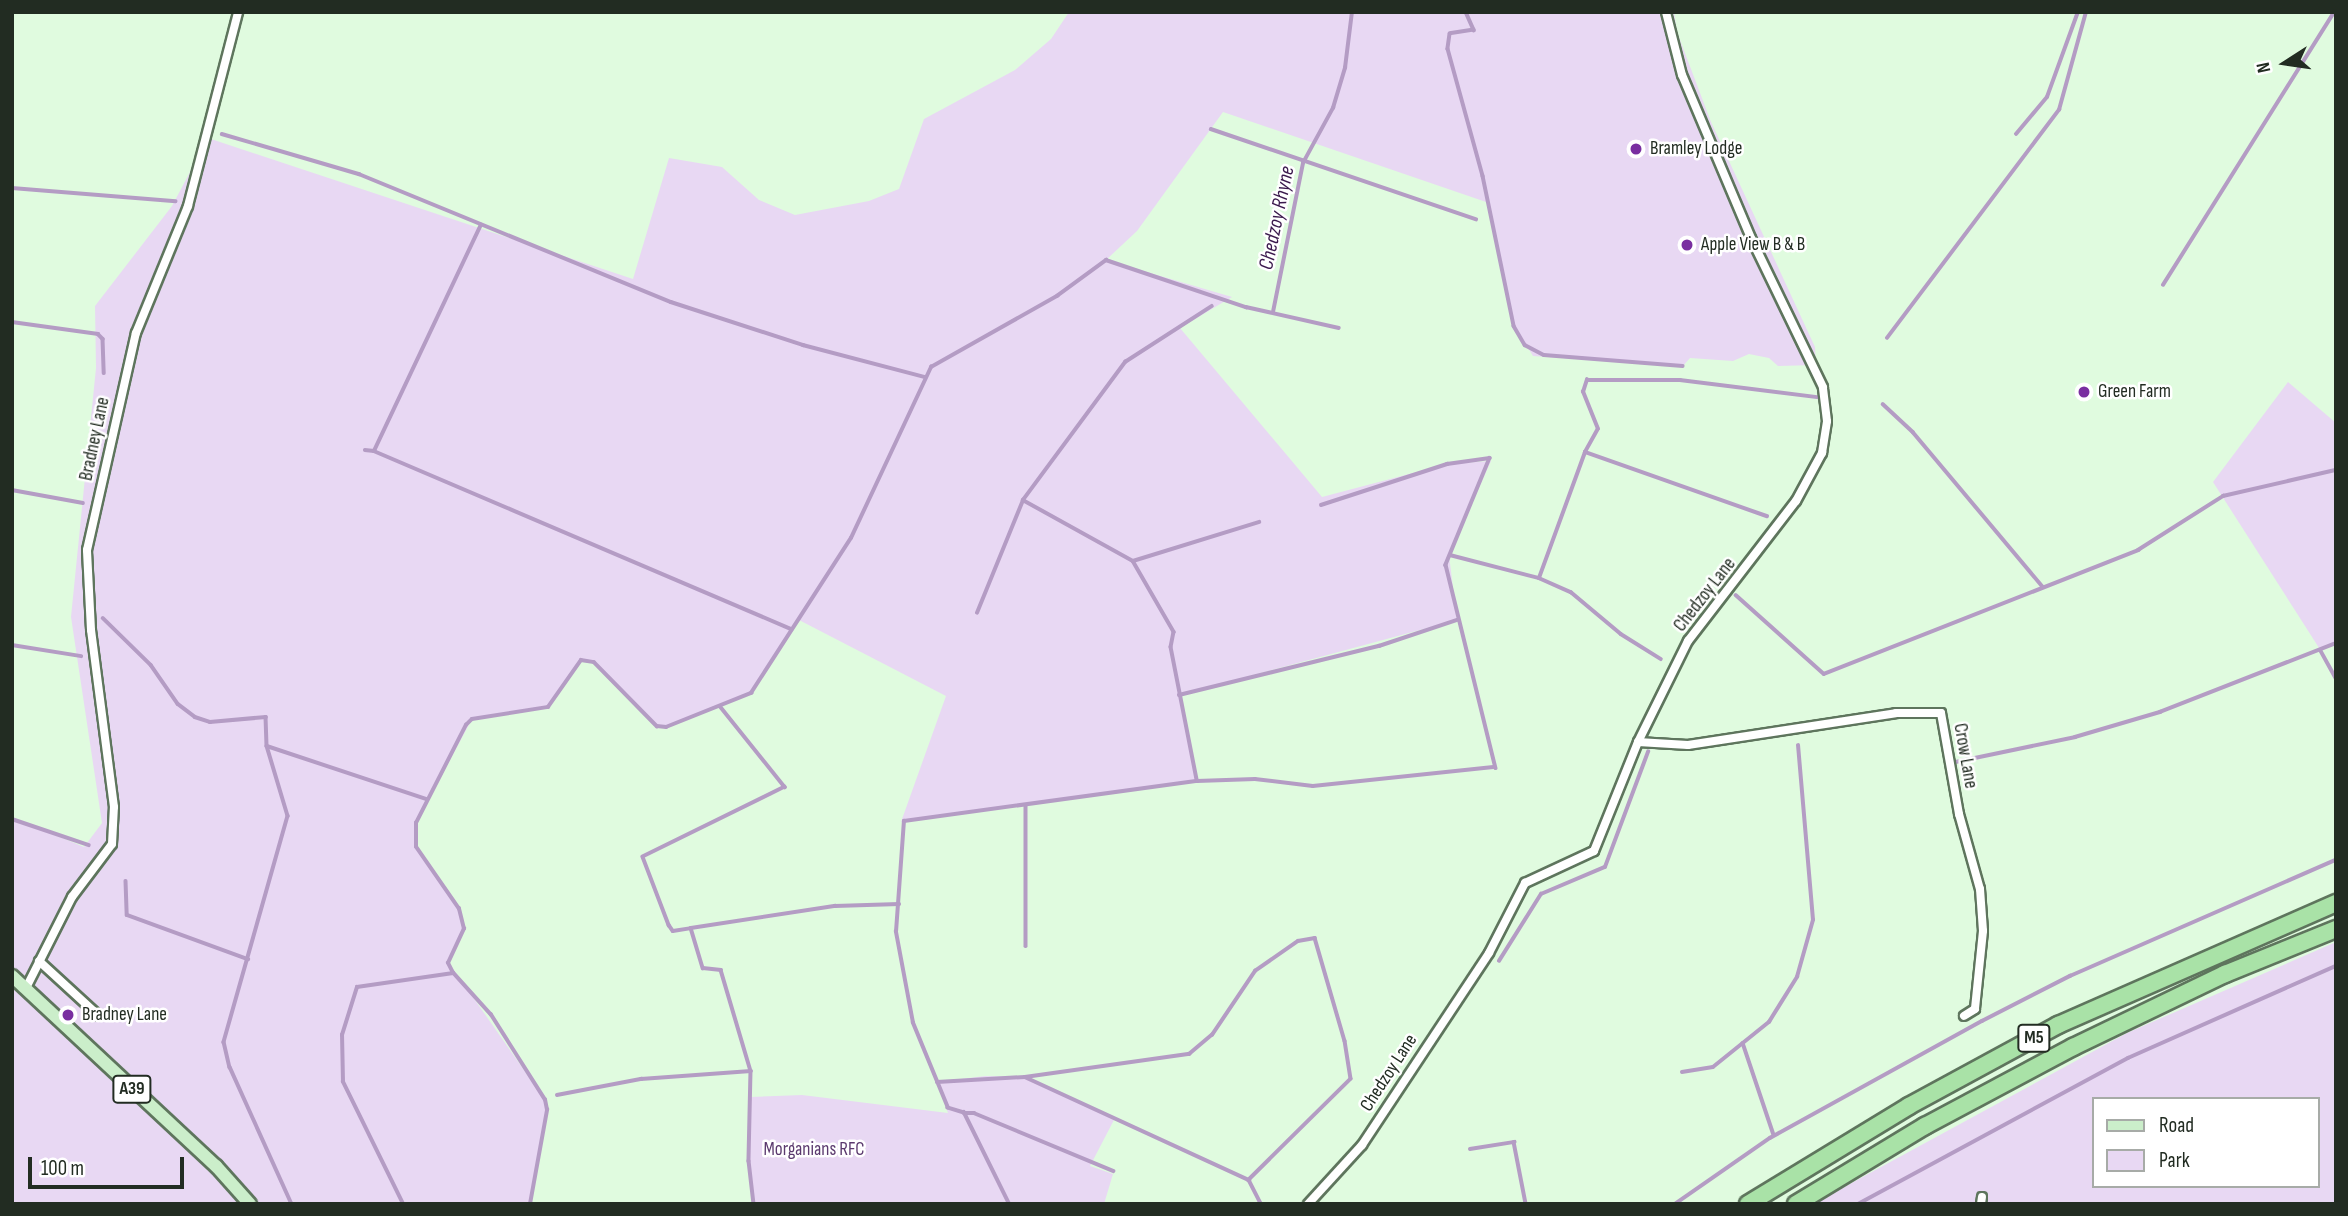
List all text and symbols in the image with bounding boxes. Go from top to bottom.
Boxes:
north arrow [2250,28,2320,98]
text: N [2252,60,2276,75]
place label: Bramley Lodge [1650,138,1742,160]
marker: Bramley Lodge [1628,141,1644,157]
water label: Chedzoy Rhyne [1254,164,1300,272]
place label: Apple View B & B [1701,234,1805,256]
marker: Apple View B & B [1679,237,1695,253]
place label: Green Farm [2098,381,2171,403]
marker: Green Farm [2076,384,2092,400]
street label: Bradney Lane [75,395,115,483]
street label: Chedzoy Lane [1669,553,1741,637]
street label: Crow Lane [1948,722,1982,790]
place label: Bradney Lane [82,1004,167,1026]
marker: Bradney Lane [60,1007,76,1023]
road number: M5 [2016,1023,2052,1052]
street label: Chedzoy Lane [1356,1030,1422,1116]
road number: A39 [111,1074,153,1104]
legend [2092,1097,2320,1188]
text: Road [2159,1113,2194,1138]
park label: Morganians RFC [764,1139,864,1161]
scale bar [32,1142,187,1186]
text: Park [2159,1148,2190,1173]
text: 100 m [41,1156,84,1181]

